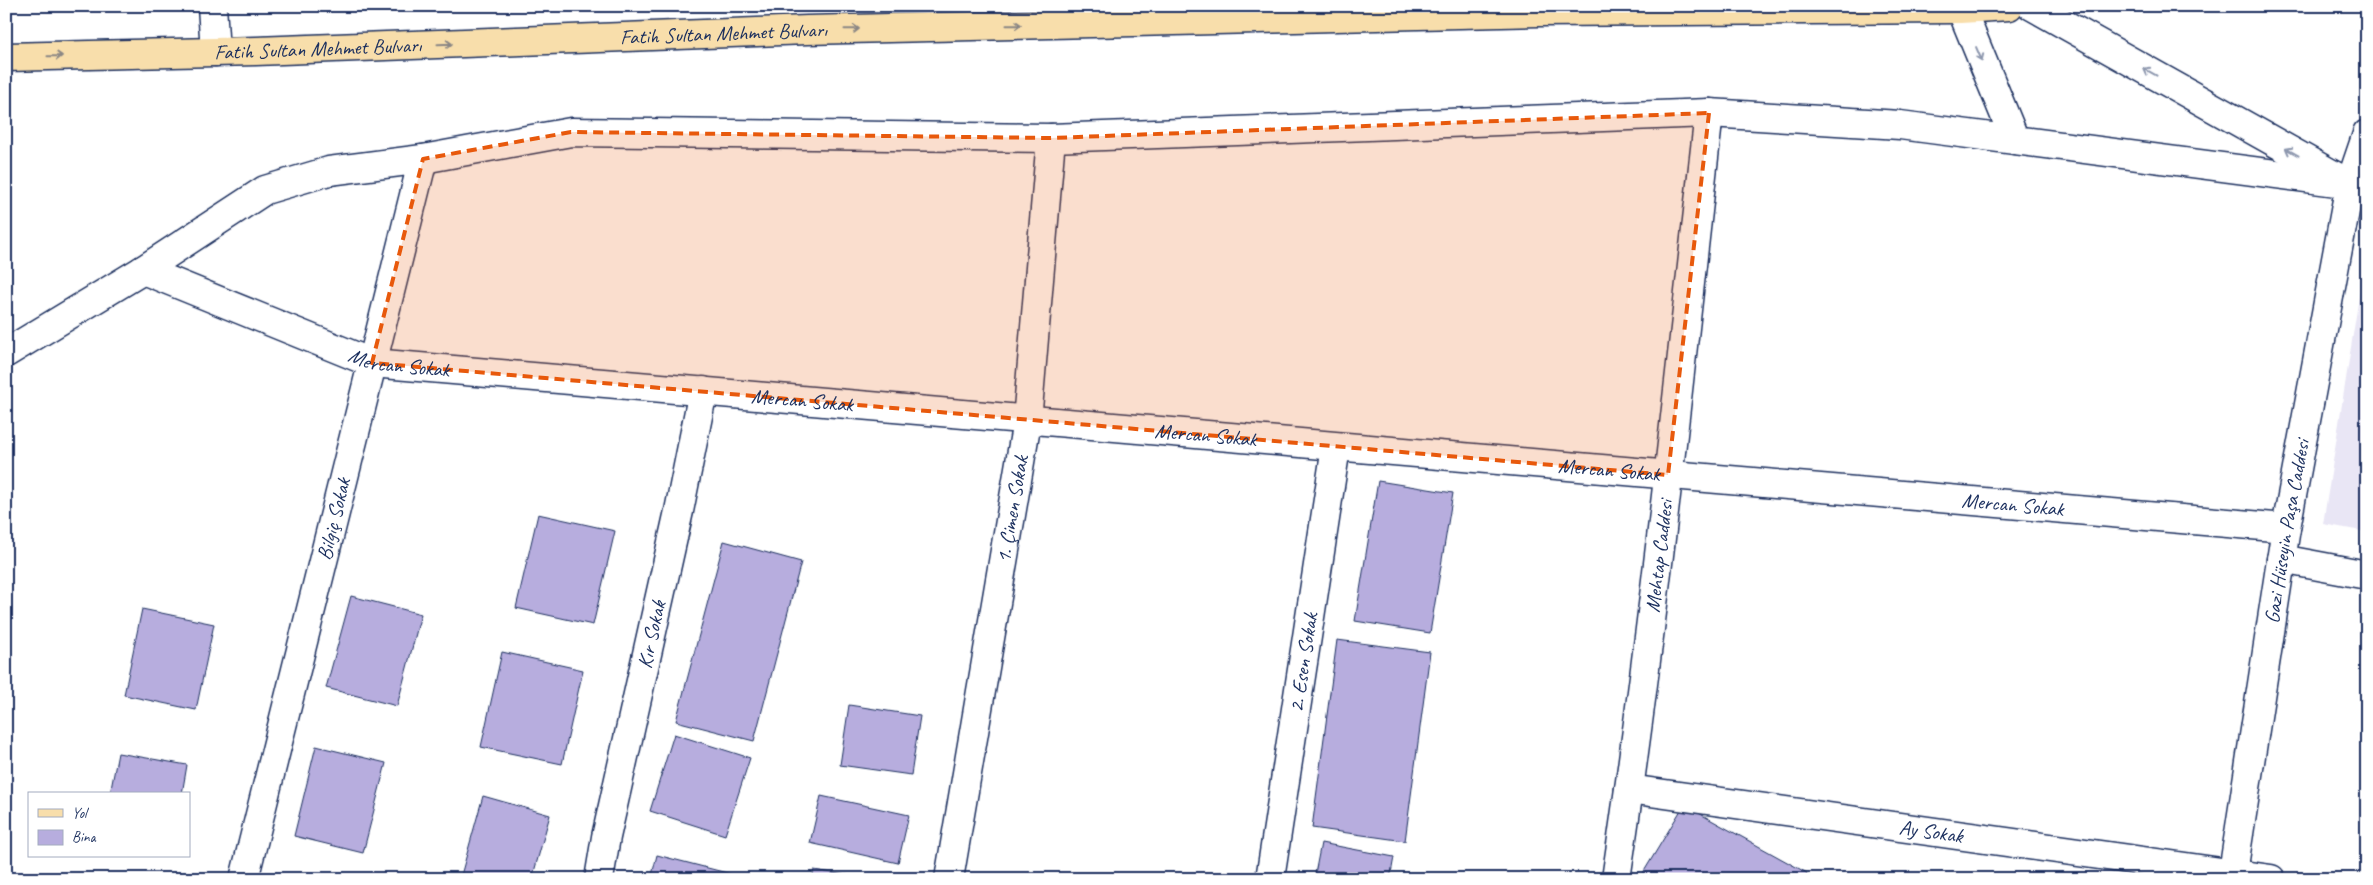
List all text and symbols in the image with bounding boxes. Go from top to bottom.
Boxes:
street label: Fatih Sultan Mehmet Bulvarı [620,16,828,50]
one-way arrow [1006,20,1022,30]
one-way arrow [844,24,860,34]
street label: Fatih Sultan Mehmet Bulvarı [214,32,423,65]
one-way arrow [437,39,453,48]
one-way arrow [1974,46,1984,61]
one-way arrow [46,51,63,61]
one-way arrow [2144,67,2158,77]
one-way arrow [2285,147,2300,156]
street label: Mercan Sokak [345,342,452,383]
street label: Mercan Sokak [750,383,856,418]
street label: Mercan Sokak [1154,418,1259,452]
street label: Gazi Hüseyin Paşa Caddesi [2259,434,2316,625]
street label: 1. Çimen Sokak [990,452,1034,565]
street label: Mercan Sokak [1557,452,1663,487]
street label: Bilgiç Sokak [311,474,357,563]
street label: Mercan Sokak [1961,487,2066,522]
street label: Mehtap Caddesi [1639,495,1679,614]
street label: Kır Sokak [631,597,672,671]
street label: 2. Esen Sokak [1283,609,1324,714]
legend [28,792,190,858]
text: Yol [72,804,89,823]
street label: Ay Sokak [1898,814,1966,849]
text: Bina [72,828,97,847]

